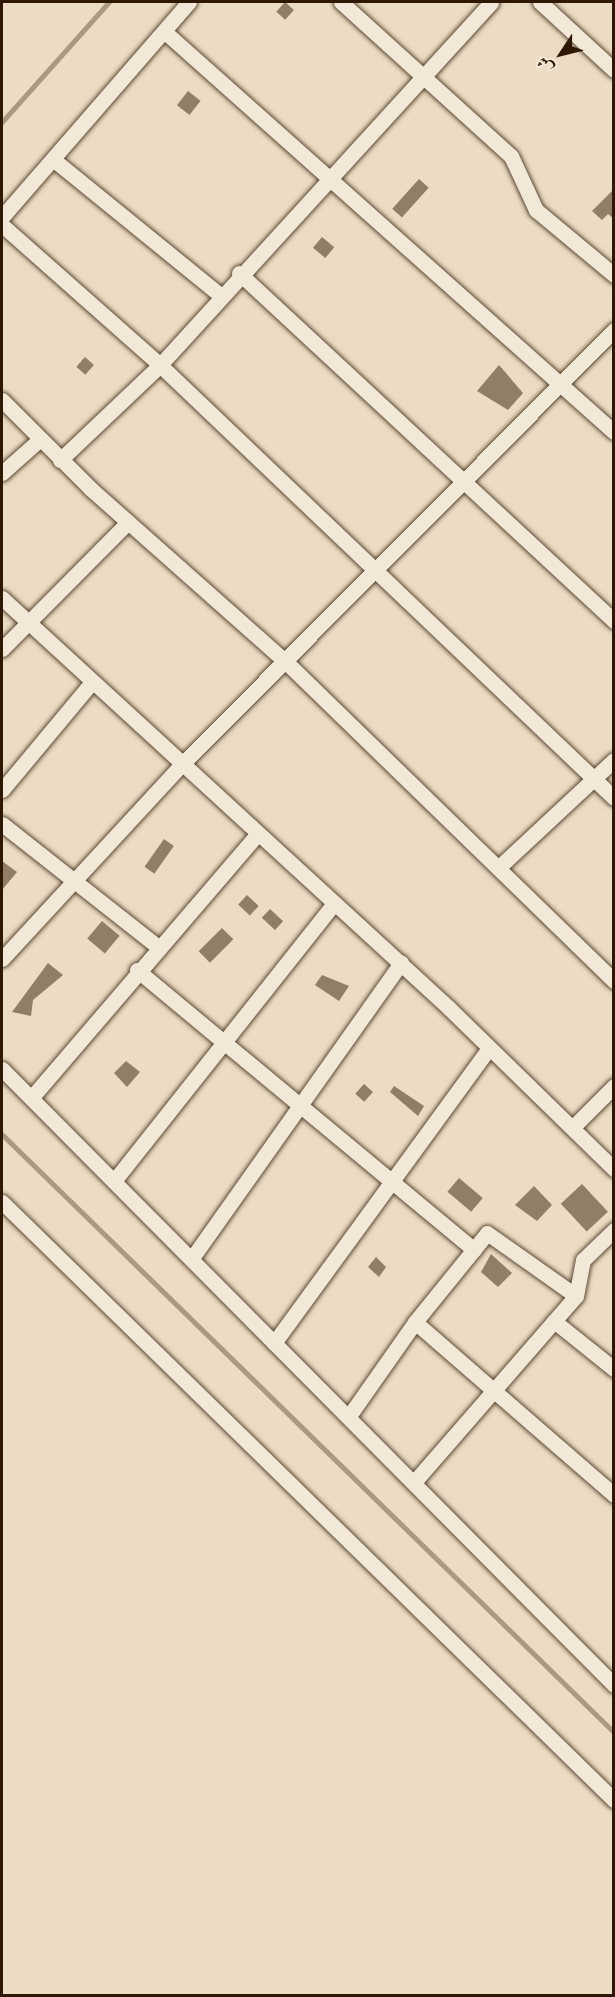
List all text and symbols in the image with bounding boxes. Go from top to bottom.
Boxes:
north arrow [531,24,591,84]
text: ش [534,52,559,77]

